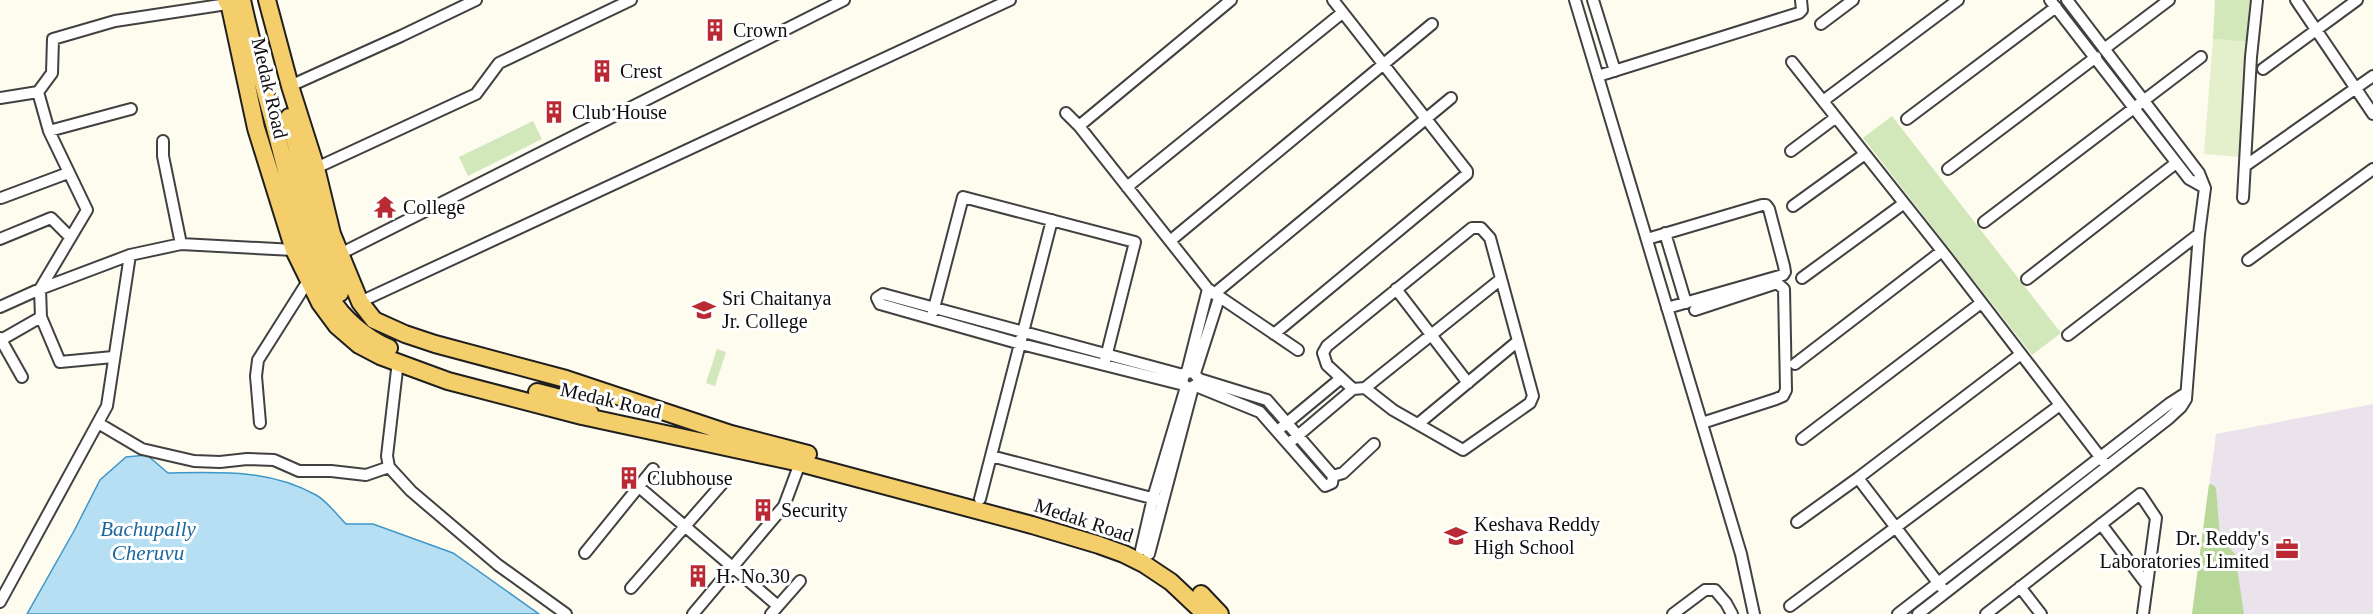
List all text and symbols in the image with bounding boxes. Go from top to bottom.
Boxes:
building icon: Crown [702,17,728,43]
place label: Crown [733,19,787,41]
street label: Medak Road [248,35,292,141]
building icon: Crest [589,58,615,84]
place label: Crest [620,60,663,82]
building icon: Club House [541,99,567,125]
place label: Club House [572,101,667,123]
temple icon: College [372,194,398,220]
place label: College [403,196,465,219]
place label: Sri Chaitanya Jr. College [722,287,832,333]
school or university icon: Sri Chaitanya Jr. College [691,297,717,323]
street label: Medak Road [558,378,664,422]
building icon: Clubhouse [616,465,642,491]
place label: Clubhouse [647,467,733,489]
street label: Medak Road [1032,494,1136,546]
building icon: Security [750,497,776,523]
place label: Security [781,499,848,522]
place label: Keshava Reddy High School [1474,513,1600,559]
water label: Bachupally Cheruvu [100,517,196,565]
school or university icon: Keshava Reddy High School [1443,523,1469,549]
place label: Dr. Reddy's Laboratories Limited [2100,527,2269,572]
office icon: Dr. Reddy's Laboratories Limited [2274,536,2300,562]
building icon: H. No.30 [685,563,711,589]
place label: H. No.30 [716,565,790,587]

